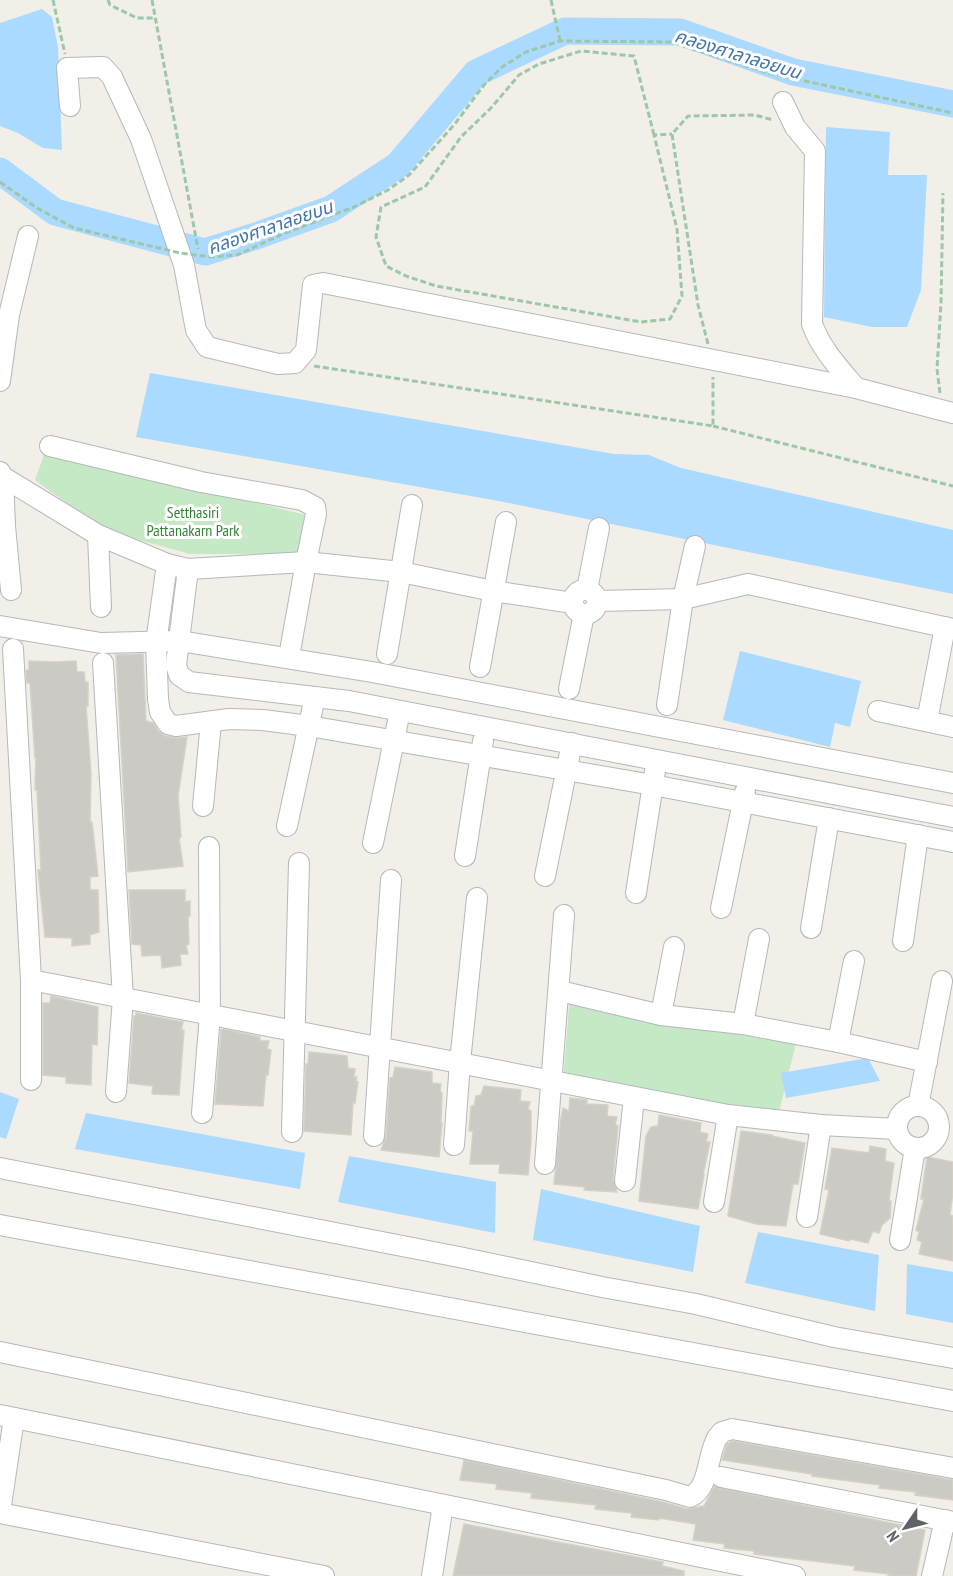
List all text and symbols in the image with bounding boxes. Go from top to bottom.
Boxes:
water label: คลองศาลาลอยบน [672,24,805,84]
water label: คลองศาลาลอยบน [204,195,336,259]
park label: Setthasiri Pattanakarn Park [147,502,240,540]
north arrow [875,1498,935,1558]
text: N [882,1527,903,1546]

